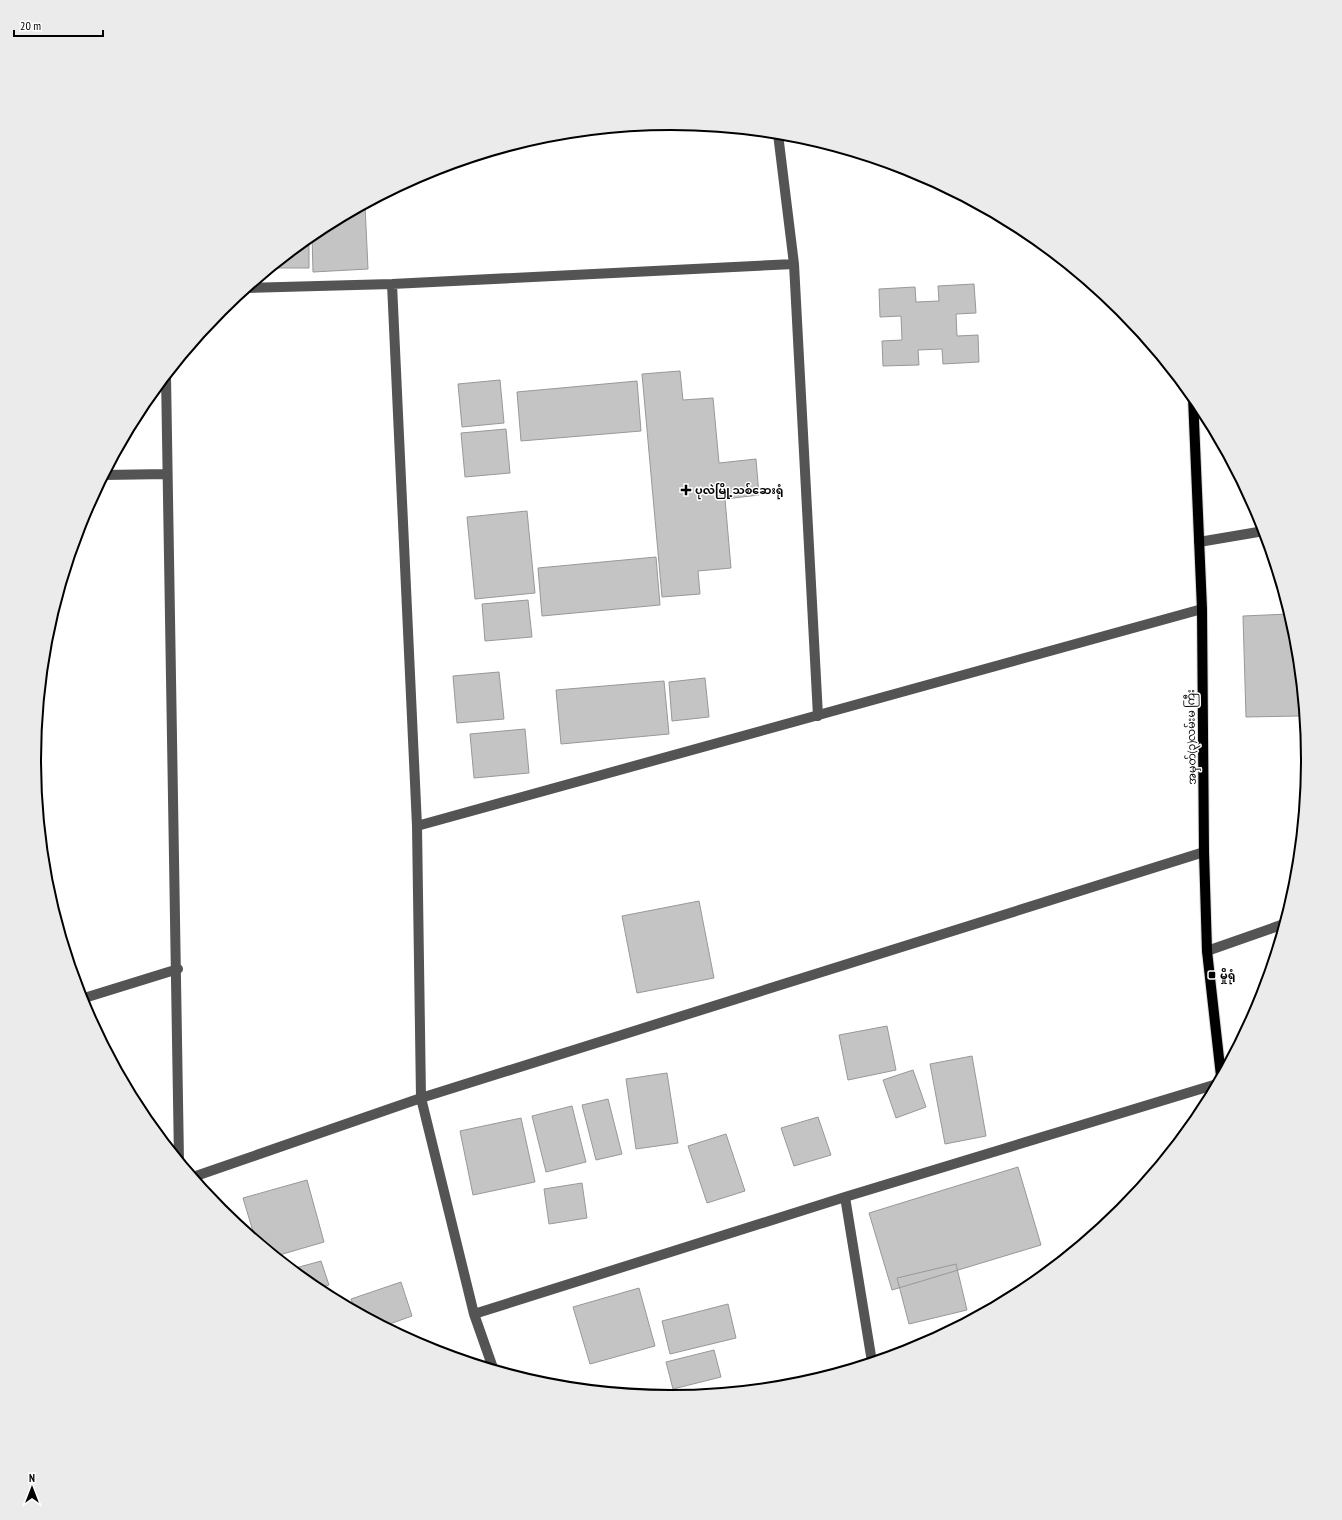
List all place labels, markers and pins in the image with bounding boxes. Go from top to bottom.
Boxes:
place label: ပုလဲမြို့သစ်ဆေးရုံ [695,483,783,500]
marker: ပုလဲမြို့သစ်ဆေးရုံ [680,484,692,496]
place label: မှိုရုံ [1220,968,1235,985]
marker: မှိုရုံ [1207,970,1217,980]

